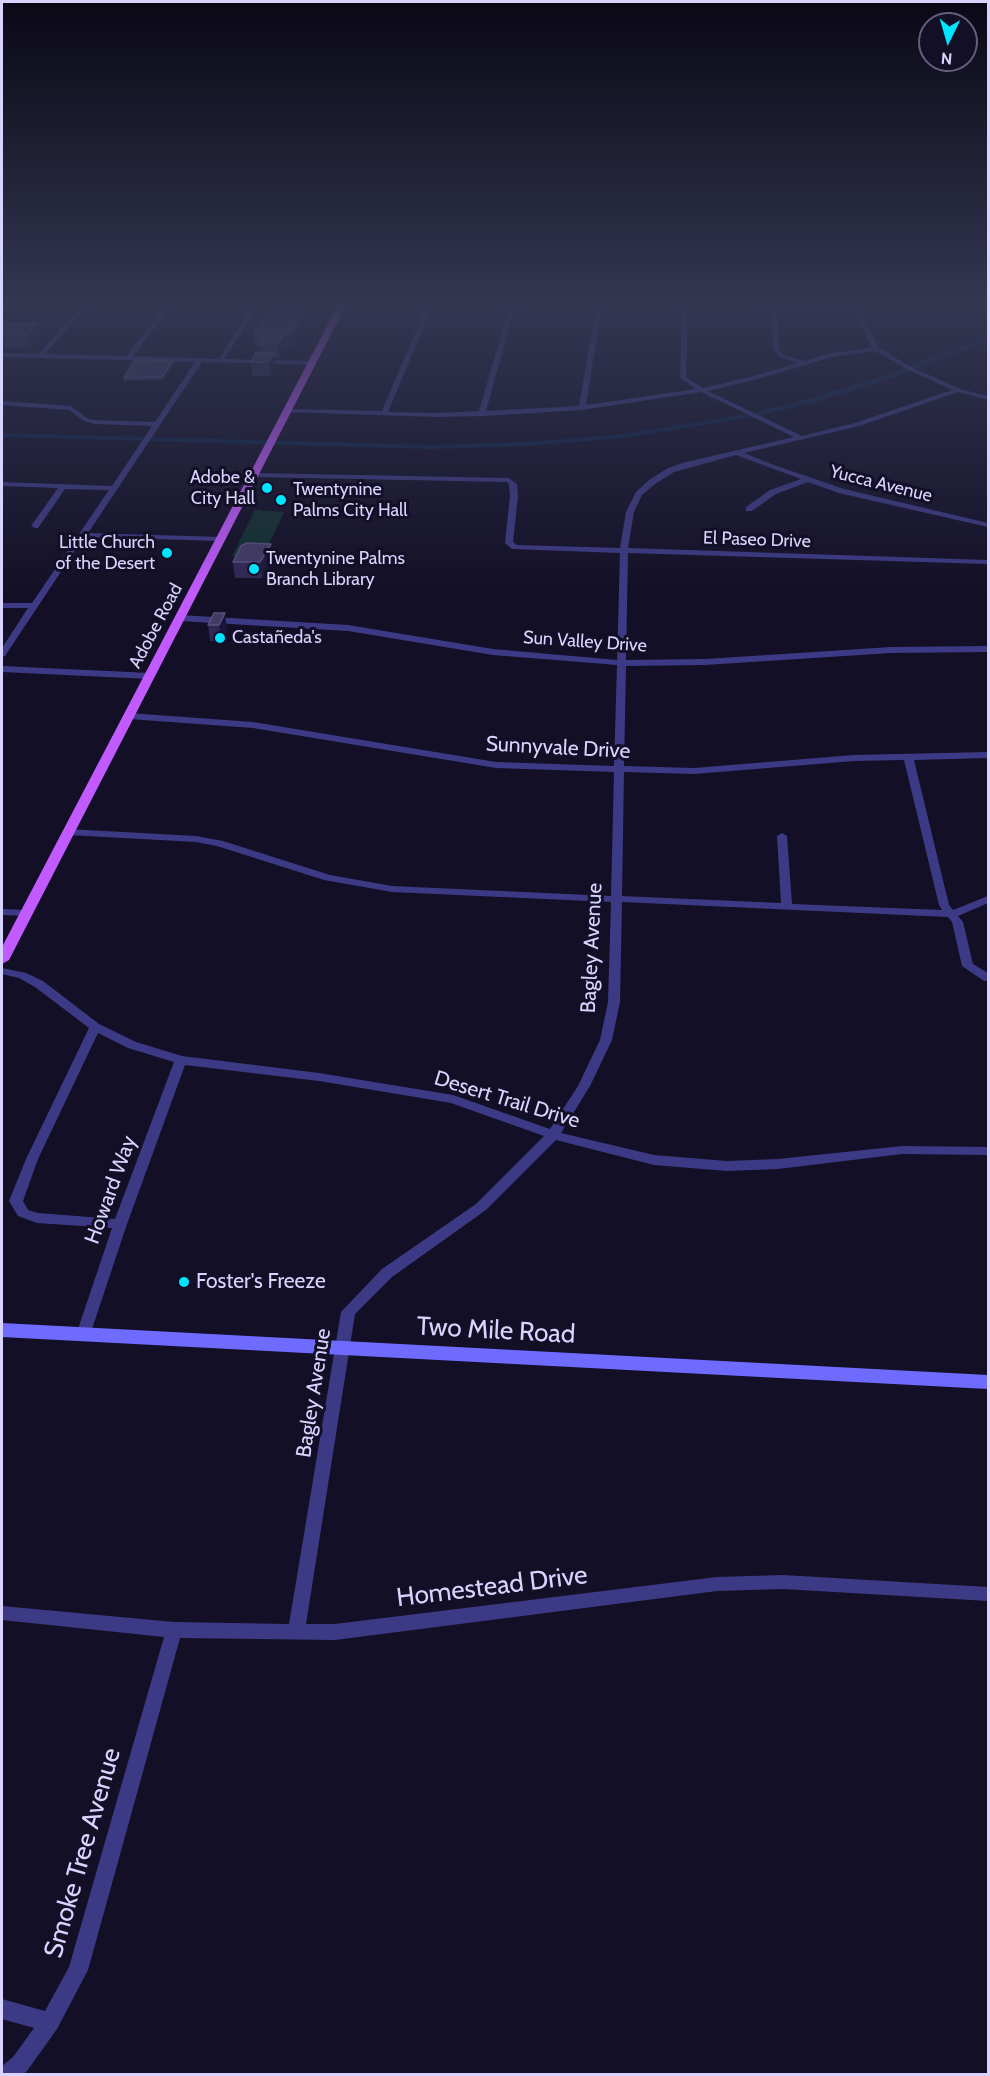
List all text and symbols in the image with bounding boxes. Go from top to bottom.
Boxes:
north arrow [918,12,978,72]
text: N [940,48,953,68]
street label: Yucca Avenue [828,461,934,507]
place label: Adobe & City Hall [190,467,255,510]
place label: Twentynine Palms City Hall [293,479,408,522]
marker: Adobe & City Hall [260,481,274,495]
marker: Twentynine Palms City Hall [274,493,288,507]
street label: El Paseo Drive [703,527,811,553]
place label: Little Church of the Desert [55,532,155,574]
marker: Little Church of the Desert [160,546,174,560]
place label: Twentynine Palms Branch Library [266,548,405,590]
marker: Twentynine Palms Branch Library [247,562,261,576]
street label: Adobe Road [125,580,187,672]
place label: Castañeda's [232,627,322,649]
street label: Sun Valley Drive [522,627,648,657]
marker: Castañeda's [213,631,227,645]
street label: Sunnyvale Drive [485,732,631,764]
street label: Bagley Avenue [576,882,608,1014]
street label: Desert Trail Drive [431,1066,583,1134]
street label: Howard Way [80,1132,142,1248]
place label: Foster's Freeze [196,1269,326,1295]
marker: Foster's Freeze [177,1275,191,1289]
street label: Two Mile Road [416,1311,576,1351]
street label: Bagley Avenue [291,1327,337,1459]
street label: Homestead Drive [395,1560,589,1614]
street label: Smoke Tree Avenue [38,1745,128,1961]

